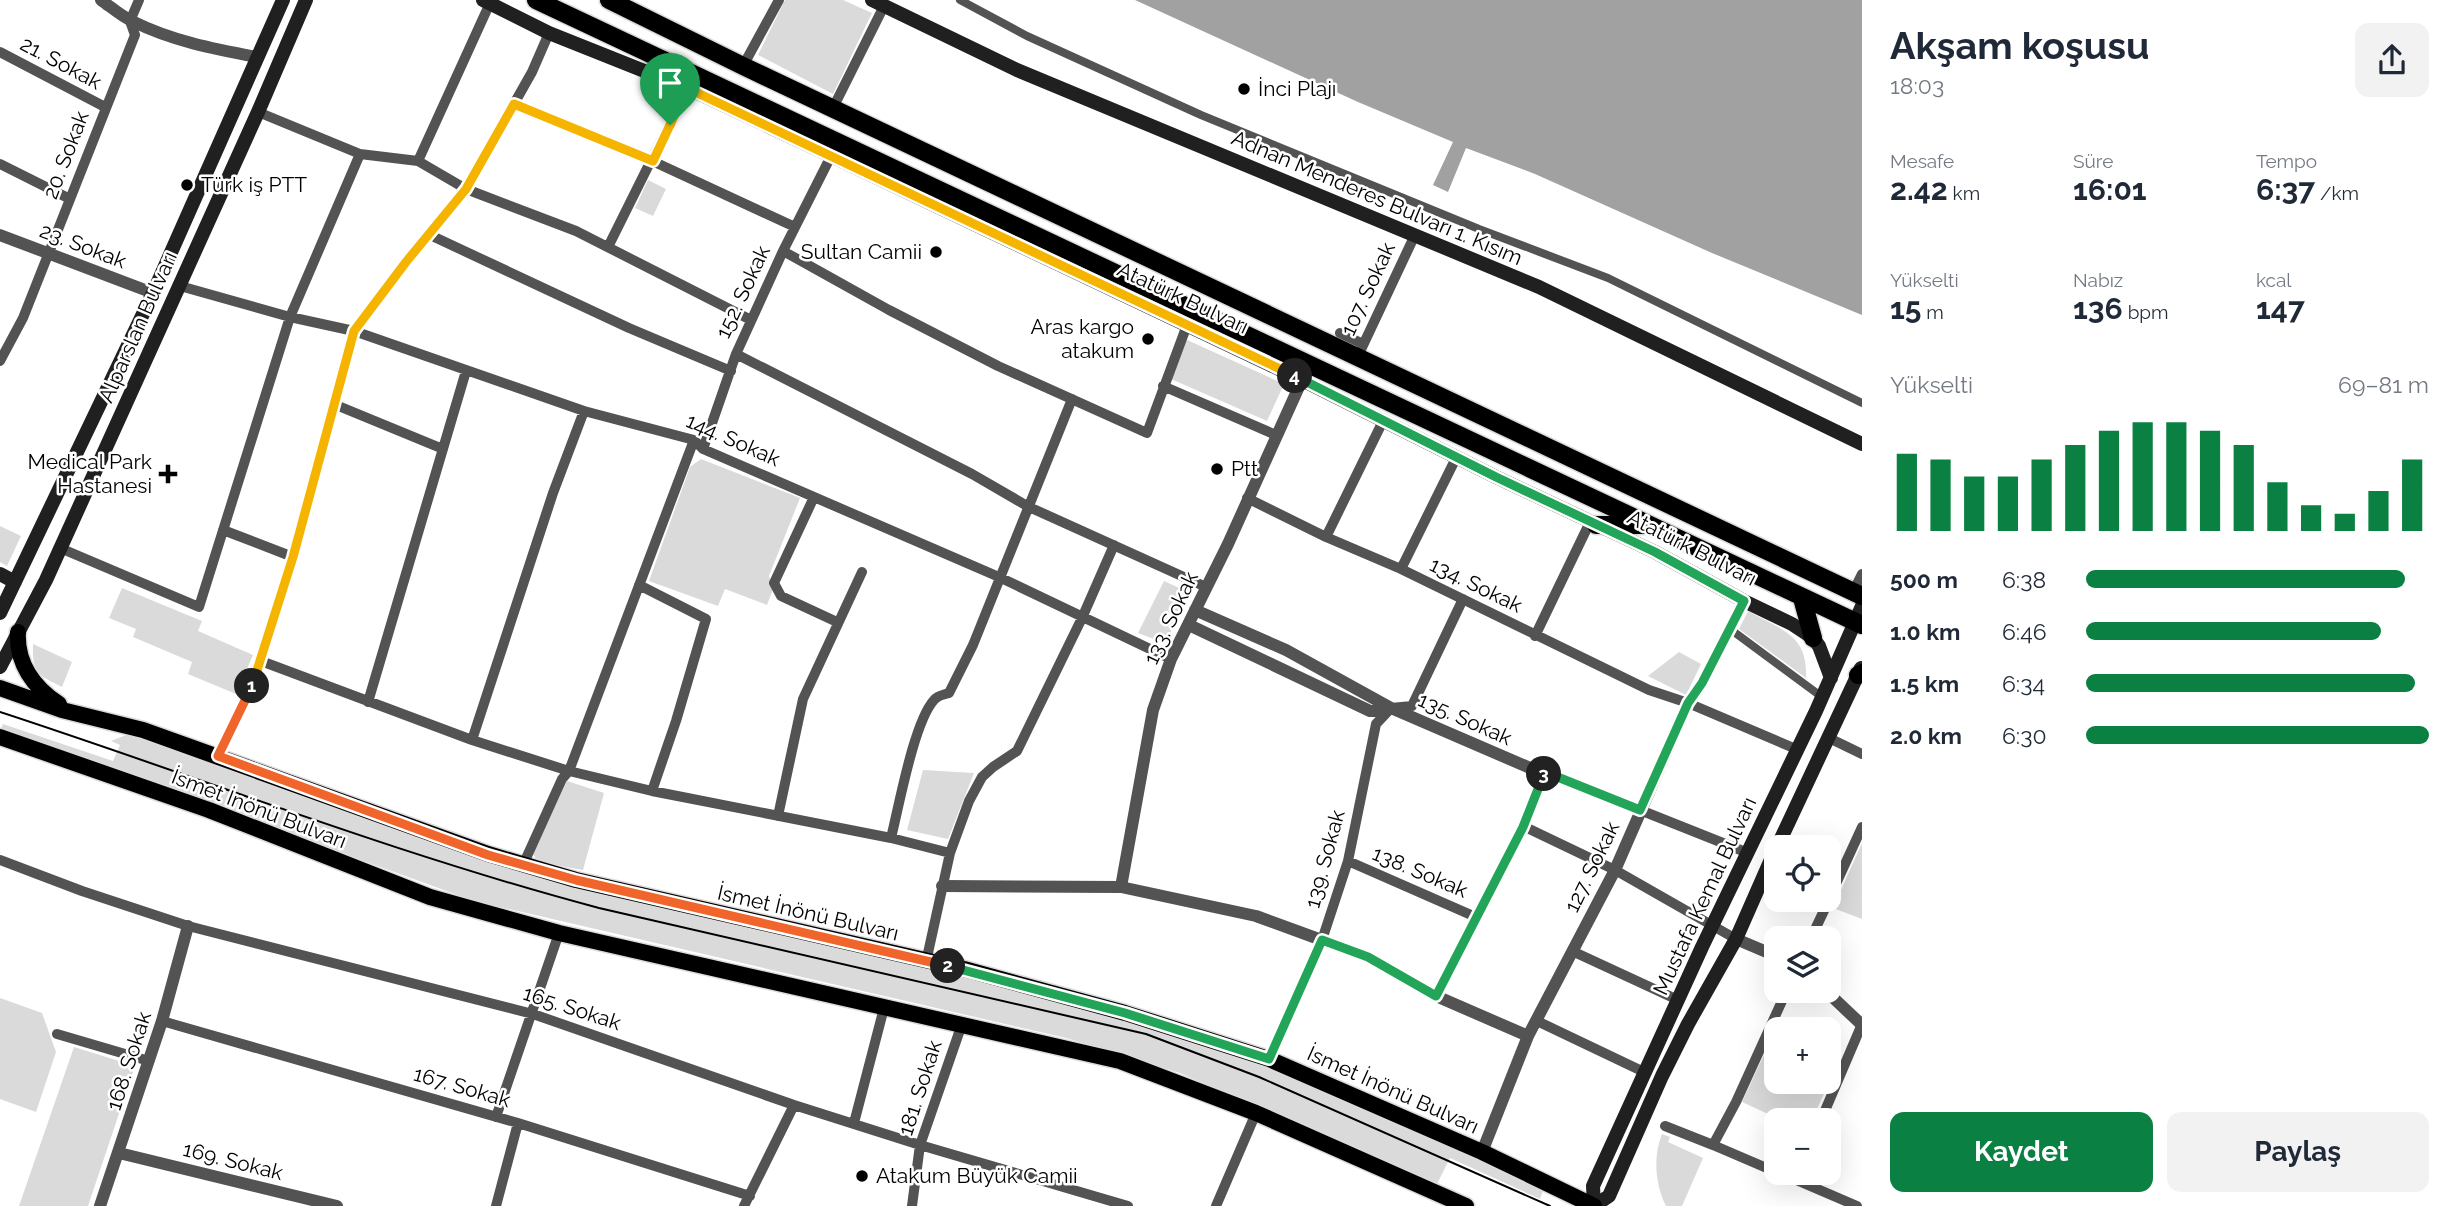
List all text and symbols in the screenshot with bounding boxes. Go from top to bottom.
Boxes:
text: Akşam koşusu [1890,23,2149,68]
button: share [2355,23,2429,97]
street label: 21. Sokak [16,31,106,94]
pin [640,53,700,125]
icon: arrive [651,64,689,102]
text: 18:03 [1890,72,1944,99]
place label: İnci Plajı [1258,76,1336,101]
marker: İnci Plajı [1236,81,1252,97]
street label: 20. Sokak [37,107,94,202]
street label: Adnan Menderes Bulvarı 1. Kısım [1228,125,1526,270]
text: Mesafe [1890,150,1954,172]
text: Süre [2073,150,2113,172]
text: Tempo [2256,150,2317,172]
place label: Türk iş PTT [201,172,307,197]
text: 2.42 [1890,172,1948,207]
text: 16:01 [2073,172,2147,207]
text: 6:37 [2256,172,2315,207]
marker: Türk iş PTT [179,177,195,193]
text: km [1948,182,1980,204]
text: /km [2315,182,2359,204]
street label: 23. Sokak [37,218,130,273]
street label: 107. Sokak [1335,238,1400,339]
place label: Sultan Camii [801,239,922,264]
street label: 152. Sokak [710,241,775,342]
marker: Sultan Camii [928,244,944,260]
street label: Alparslan Bulvarı [93,247,182,406]
street label: Atatürk Bulvarı [1114,256,1253,339]
text: Yükselti [1890,269,1959,291]
text: Nabız [2073,269,2123,291]
text: kcal [2256,269,2292,291]
text: 15 [1890,291,1921,326]
text: 136 [2073,291,2123,326]
text: 147 [2256,291,2305,326]
text: m [1921,301,1944,323]
text: bpm [2123,301,2169,323]
place label: Aras kargo atakum [1030,314,1134,363]
marker: Aras kargo atakum [1140,331,1156,347]
pin: 4 [1278,358,1312,394]
text: 4 [1289,364,1300,386]
text: Yükselti [1890,371,1973,398]
text: 69–81 m [2338,371,2429,398]
street label: 144. Sokak [682,408,784,471]
place label: Medical Park Hastanesi [28,449,152,498]
place label: Ptt [1231,456,1258,481]
marker: Ptt [1209,461,1225,477]
marker: Medical Park Hastanesi [158,464,178,484]
street label: Atatürk Bulvarı [1623,504,1761,591]
street label: 134. Sokak [1426,551,1527,618]
text: 500 m [1890,566,1958,593]
text: 6:38 [2002,566,2046,593]
street label: 133. Sokak [1138,567,1203,668]
text: 1.0 km [1890,618,1960,645]
text: 6:46 [2002,618,2047,645]
pin: 1 [234,668,270,704]
text: 1.5 km [1890,670,1959,697]
text: 6:34 [2002,670,2045,697]
text: 1 [247,674,256,696]
street label: 135. Sokak [1414,687,1516,750]
text: 2.0 km [1890,722,1962,749]
text: 6:30 [2002,722,2047,749]
pin: 3 [1526,756,1562,792]
text: 3 [1538,762,1549,784]
street label: İsmet İnönü Bulvarı [168,764,350,853]
street label: Mustafa Kemal Bulvarı [1648,793,1761,999]
street label: 139. Sokak [1299,807,1350,911]
street label: 127. Sokak [1559,817,1624,916]
map controls [1764,835,1841,1185]
button: locate [1764,835,1841,912]
street label: 138. Sokak [1369,840,1472,903]
street label: İsmet İnönü Bulvarı [715,879,901,946]
button: layers [1764,926,1841,1003]
pin: 2 [930,948,965,984]
text: 2 [942,954,953,976]
street label: 165. Sokak [520,980,624,1035]
street label: 168. Sokak [101,1008,156,1113]
button: + [1764,1017,1841,1094]
street label: 181. Sokak [892,1037,947,1139]
street label: İsmet İnönü Bulvarı [1303,1040,1483,1139]
street label: 167. Sokak [411,1061,514,1112]
button: − [1764,1108,1841,1185]
button: Kaydet [1890,1112,2153,1192]
button: Paylaş [2167,1112,2429,1192]
street label: 169. Sokak [181,1136,286,1185]
place label: Atakum Büyük Camii [876,1163,1078,1188]
marker: Atakum Büyük Camii [854,1168,870,1184]

